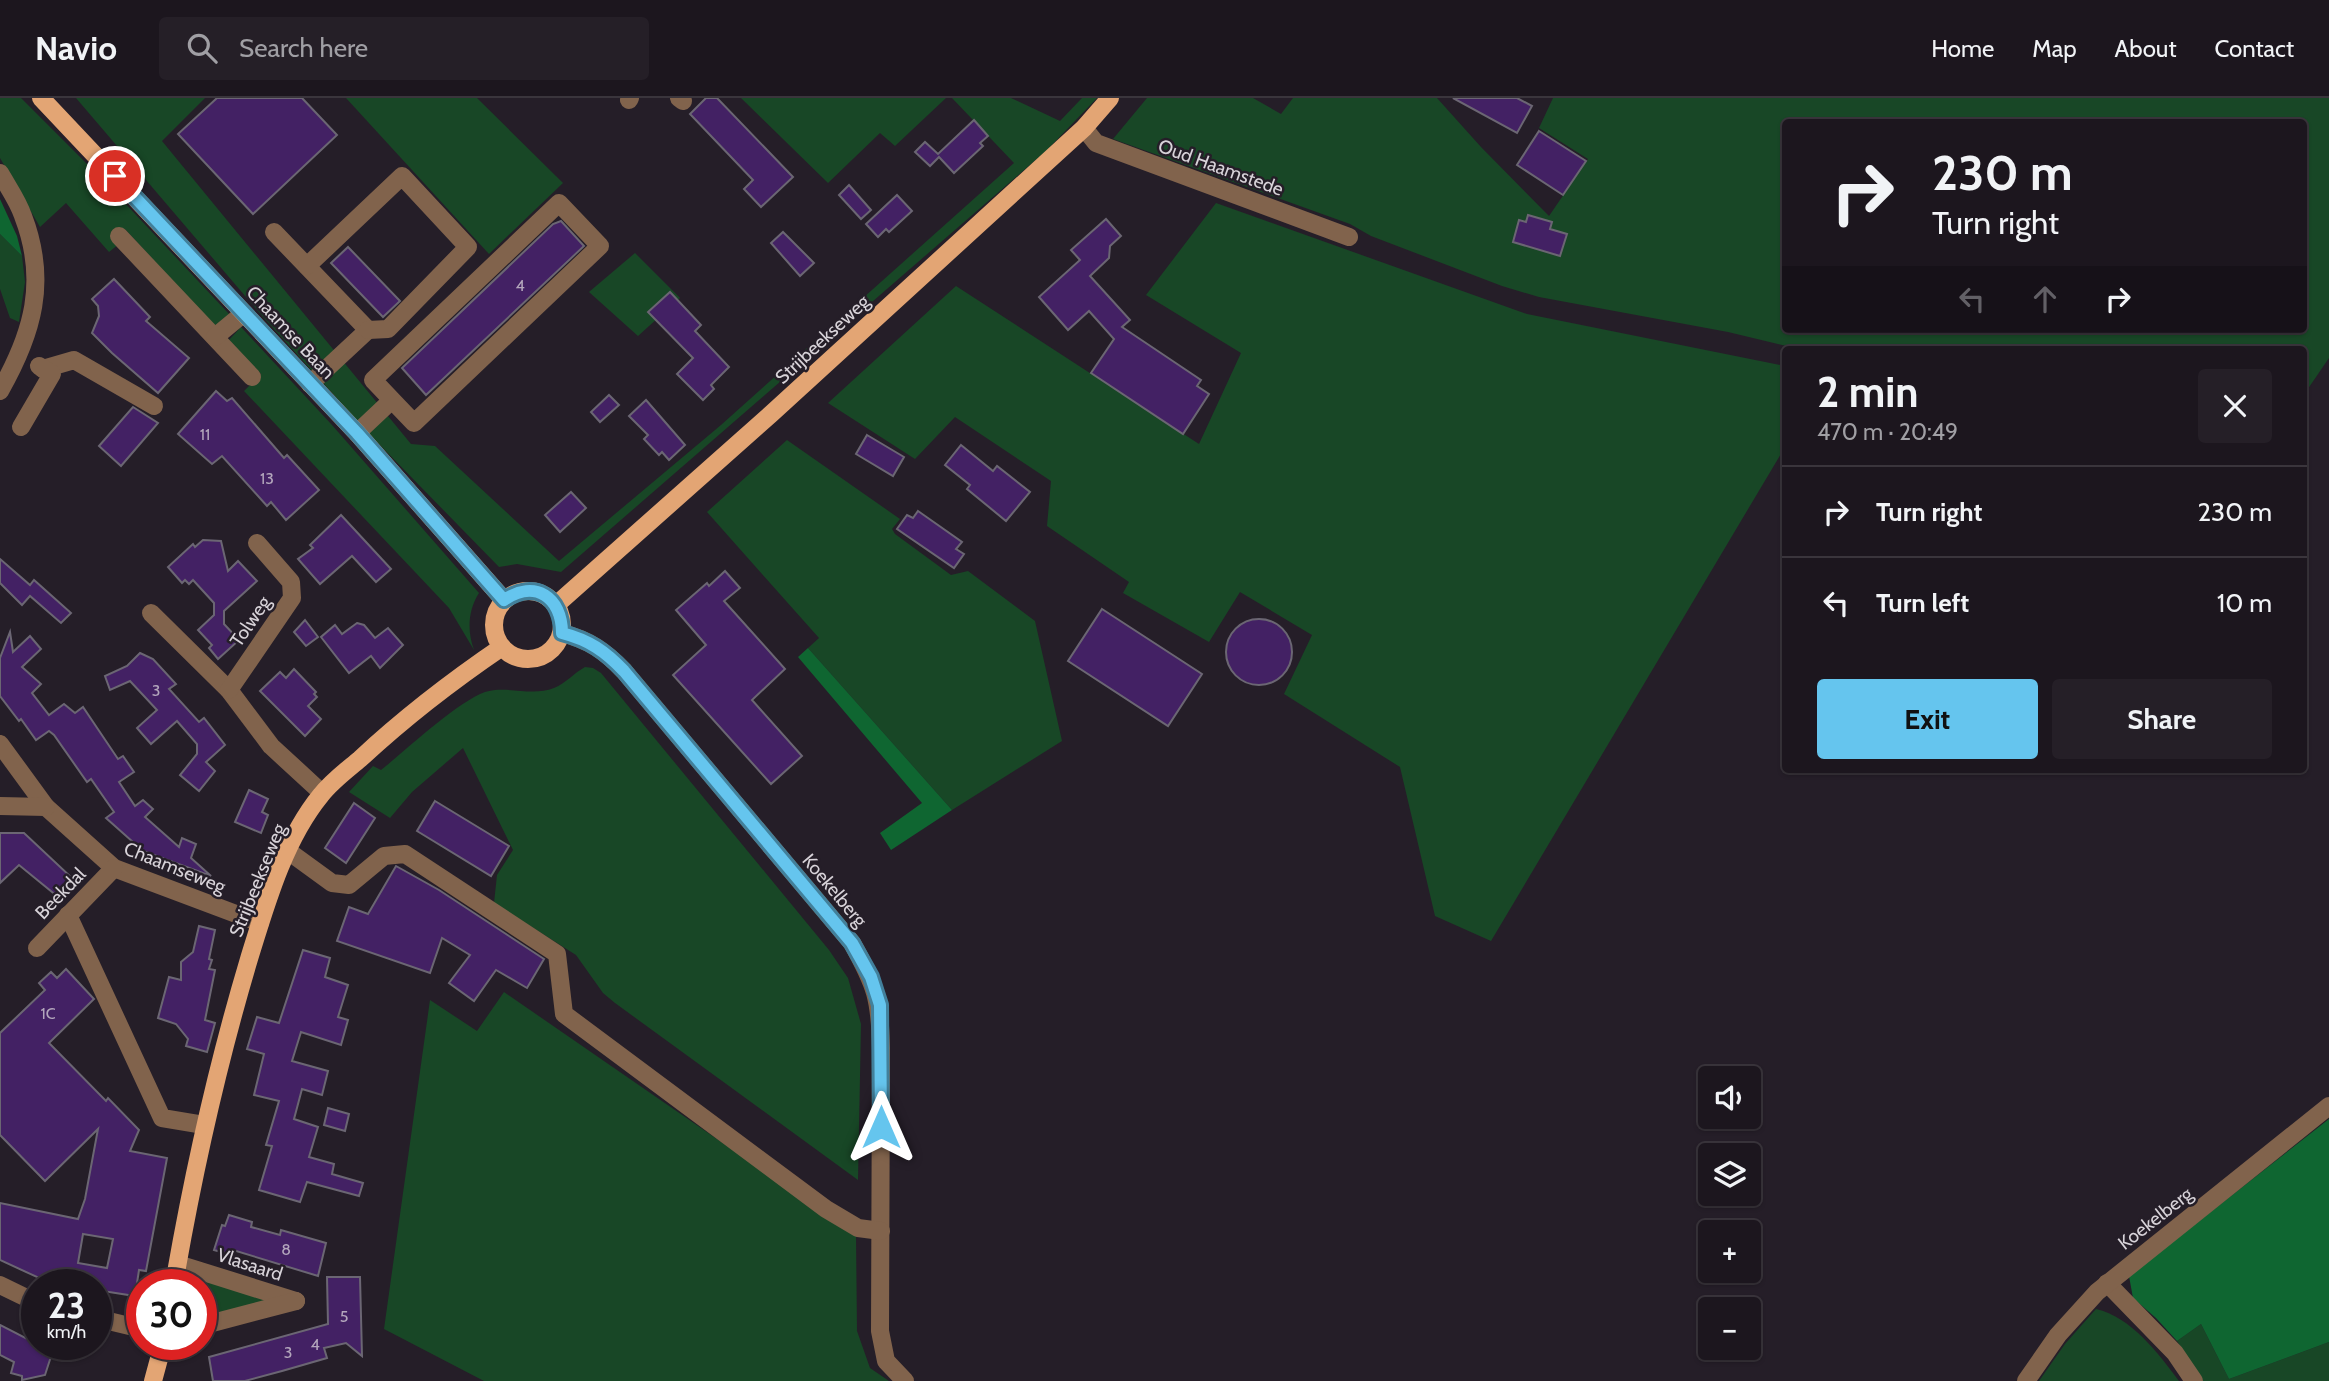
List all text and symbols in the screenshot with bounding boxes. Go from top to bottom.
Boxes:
search box [159,17,649,80]
text: Navio [35,28,117,68]
icon: search [183,29,221,67]
text: Search here [239,32,368,64]
text: Home [1931,34,1994,63]
text: Map [2032,34,2077,63]
text: About [2115,34,2177,63]
text: Contact [2215,34,2294,63]
street label: Oud Haamstede [1155,134,1287,201]
text: 230 m [1932,143,2073,202]
pin [85,146,145,206]
icon: right [1817,147,1908,238]
icon: arrive [96,157,134,195]
text: Turn right [1932,203,2059,242]
house number: 4 [515,276,525,295]
icon: left [1953,280,1991,318]
icon: ahead [2026,280,2064,318]
icon: right [2099,280,2137,318]
street label: Chaamse Baan [242,281,340,384]
street label: Strijbeekseweg [771,290,875,389]
text: 2 min [1817,366,1918,418]
button: close [2198,369,2272,443]
text: 470 m · 20:49 [1817,418,1958,446]
house number: 11 [200,425,210,444]
house number: 13 [260,469,274,488]
icon: right [1817,493,1855,531]
text: Turn right [1876,496,1982,528]
text: 230 m [2198,496,2272,528]
icon: left [1817,584,1855,622]
text: Turn left [1876,587,1969,619]
text: 10 m [2217,587,2272,619]
street label: Tolweg [225,591,276,651]
button: Exit [1817,679,2038,759]
button: Share [2052,679,2272,759]
house number: 3 [152,681,160,700]
street label: Strijbeekseweg [224,820,291,940]
street label: Chaamseweg [121,837,229,898]
street label: Koekelberg [797,849,872,932]
street label: Beekdal [30,862,91,924]
house number: 1C [40,1004,56,1023]
map controls [1698,1066,1761,1360]
button: sound [1698,1066,1761,1129]
position arrow [844,1090,918,1164]
button: layers [1698,1143,1761,1206]
street label: Koekelberg [2113,1182,2198,1255]
button: + [1698,1220,1761,1283]
house number: 8 [281,1240,291,1259]
street label: Vlasaard [214,1243,286,1286]
speed limit sign: 30 [126,1269,217,1360]
text: 23 [48,1284,85,1327]
button: − [1698,1297,1761,1360]
house number: 5 [340,1307,348,1326]
text: km/h [47,1321,86,1343]
house number: 4 [310,1335,320,1354]
house number: 3 [284,1343,292,1362]

